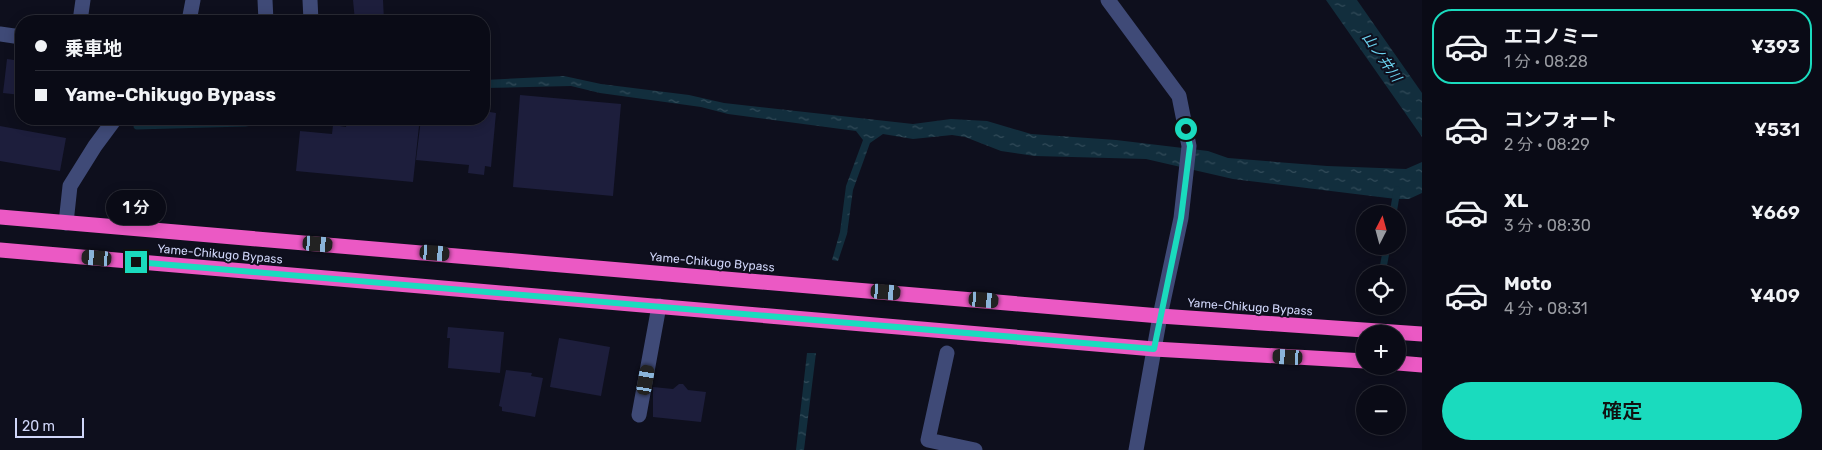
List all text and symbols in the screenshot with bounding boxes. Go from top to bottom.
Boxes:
icon: car [1444,24,1489,69]
text: エコノミー [1504,25,1599,48]
water label: 山ノ井川 [1359,29,1406,87]
text: ¥393 [1751,35,1800,58]
text: 乗車地 [65,37,122,60]
text: 1 分 · 08:28 [1504,52,1588,71]
text: Yame-Chikugo Bypass [65,83,276,106]
icon: car [1444,107,1489,152]
text: コンフォート [1504,108,1617,131]
route start [1175,118,1197,140]
text: ¥531 [1754,118,1800,141]
text: 2 分 · 08:29 [1504,135,1590,154]
text: XL [1504,189,1528,212]
callout: 1 分 [106,190,166,224]
icon: car [1444,190,1489,235]
text: 1 分 [122,198,150,217]
text: ¥669 [1751,201,1800,224]
north arrow [1356,205,1406,255]
map controls [1356,205,1406,435]
text: 3 分 · 08:30 [1504,216,1591,235]
car [302,235,333,253]
street label: Yame-Chikugo Bypass [157,242,283,266]
car [419,244,450,262]
car [81,249,112,267]
street label: Yame-Chikugo Bypass [649,250,775,274]
route end [125,251,147,273]
button: locate [1356,265,1406,315]
text: Moto [1504,272,1552,295]
icon: car [1444,273,1489,318]
car [870,283,901,301]
text: ¥409 [1750,284,1800,307]
car [968,291,999,309]
street label: Yame-Chikugo Bypass [1187,296,1313,318]
text: 4 分 · 08:31 [1504,299,1588,318]
button: + [1356,325,1406,375]
car [1272,349,1303,365]
car [636,364,655,396]
button: 確定 [1442,382,1802,440]
button: − [1356,385,1406,435]
scale bar [15,415,84,438]
text: 20 m [22,418,55,435]

